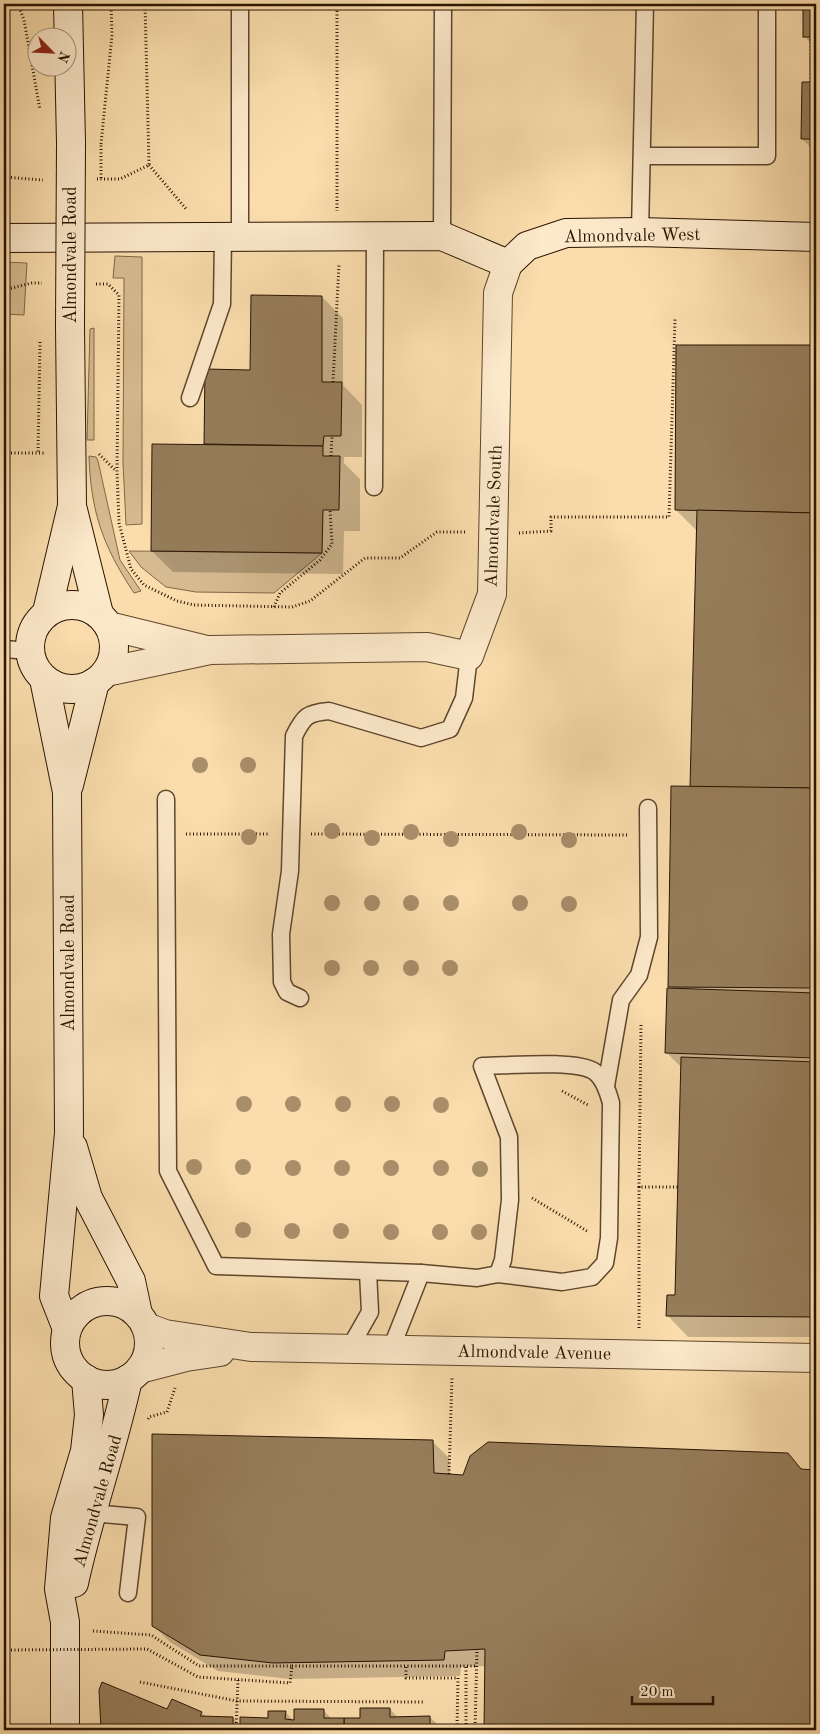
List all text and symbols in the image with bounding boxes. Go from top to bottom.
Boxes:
north arrow [28,28,78,78]
text: N [54,49,72,65]
street label: Almondvale Road [62,186,80,324]
street label: Almondvale West [563,226,701,246]
street label: Almondvale South [483,444,505,588]
street label: Almondvale Road [60,894,78,1032]
street label: Almondvale Avenue [457,1343,611,1363]
street label: Almondvale Road [70,1433,126,1570]
scale bar [632,1674,714,1706]
text: 20 m [640,1685,674,1700]

